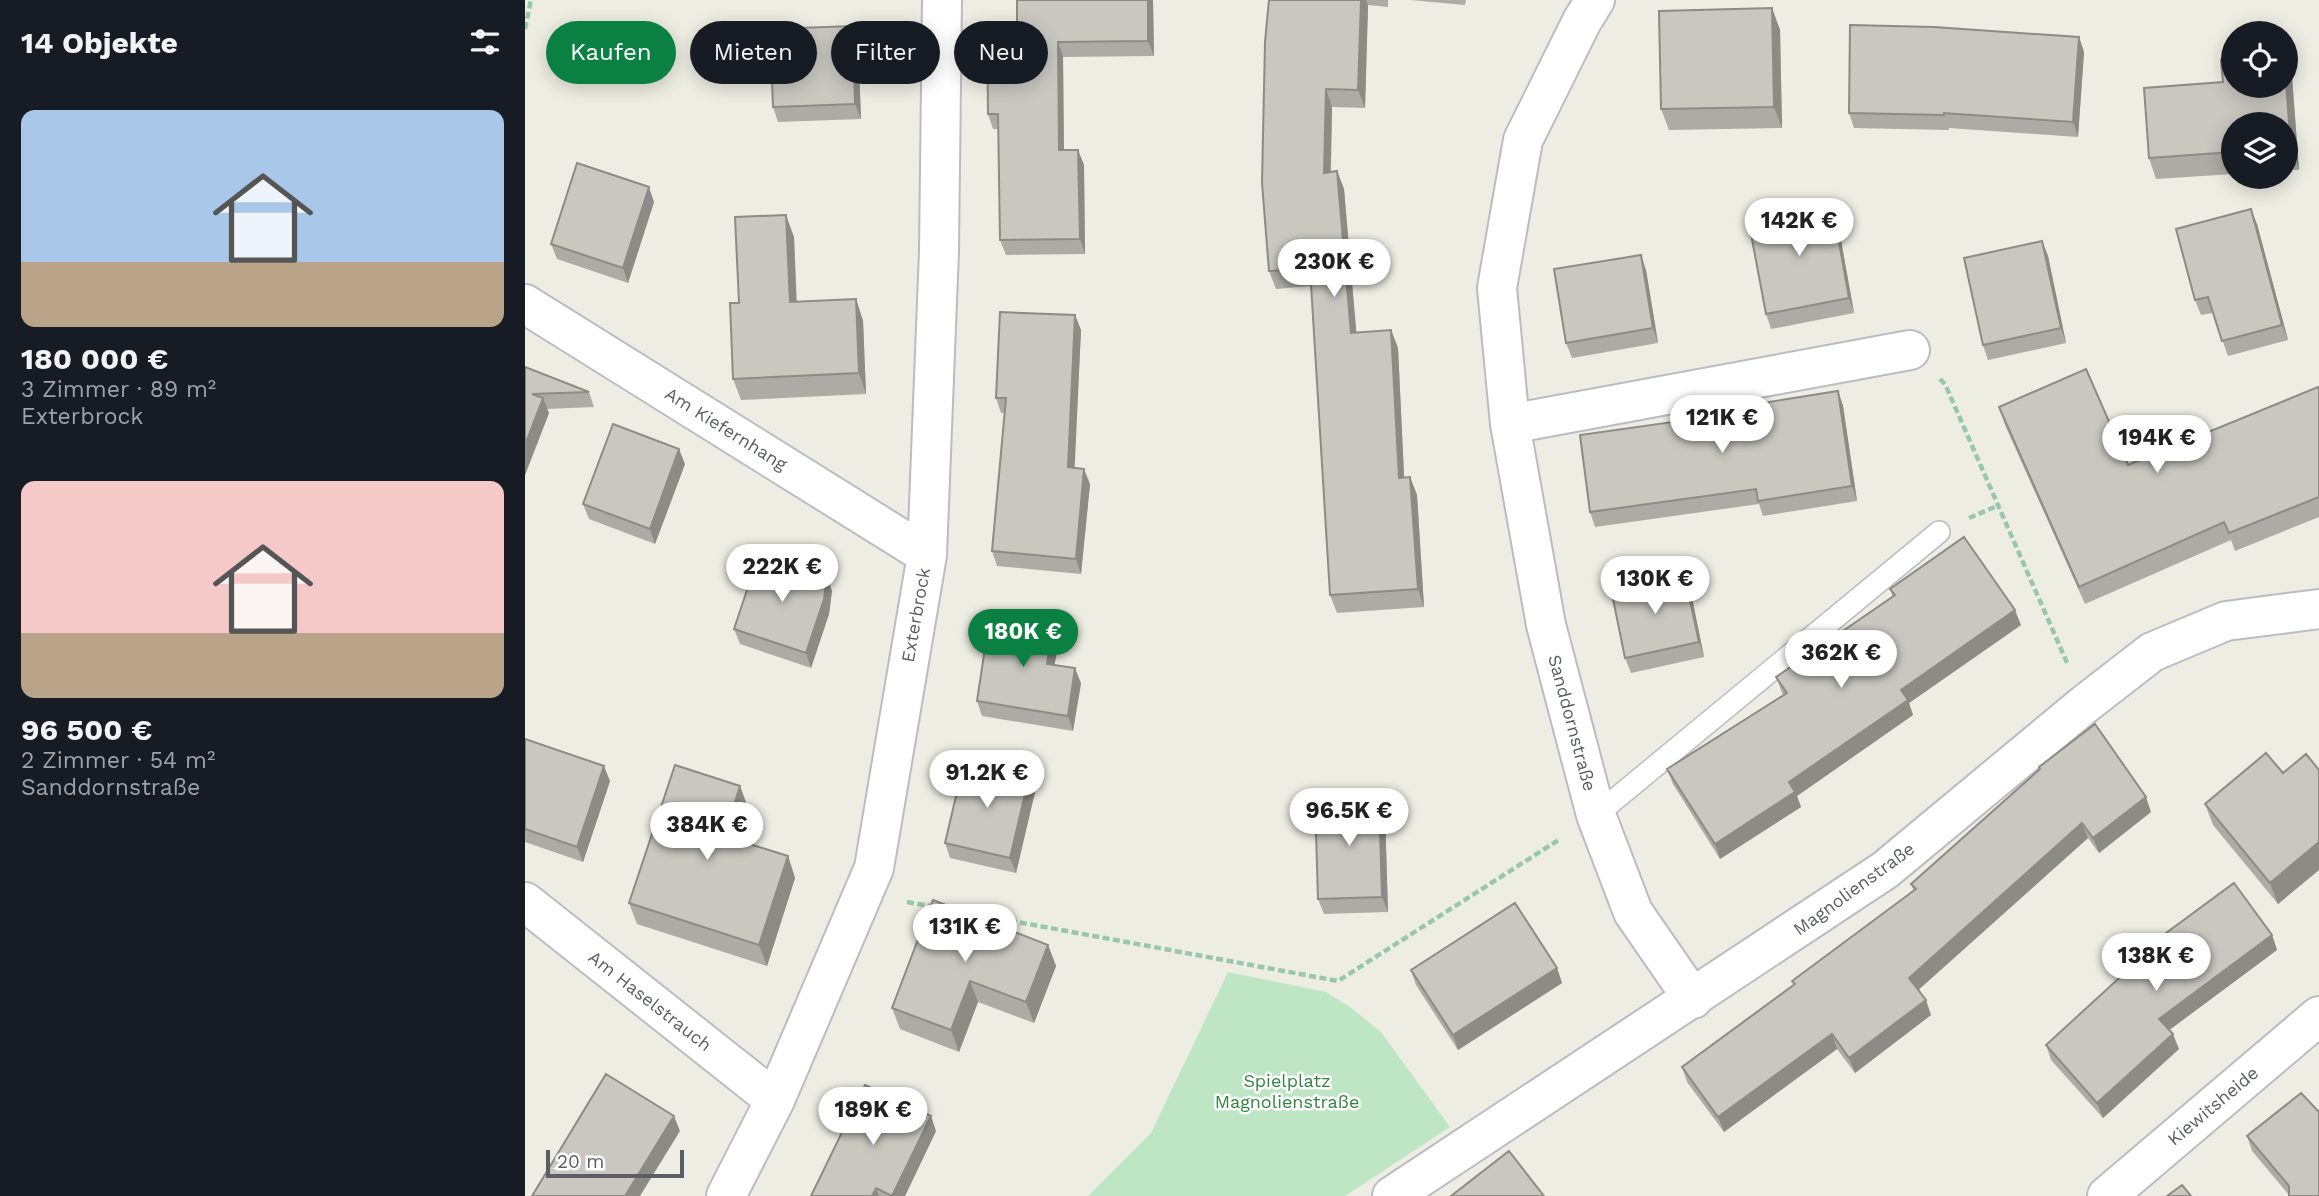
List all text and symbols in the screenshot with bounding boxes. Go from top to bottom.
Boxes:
chip: Kaufen [546,21,676,84]
chip: Mieten [690,21,817,84]
chip: Filter [831,21,940,84]
chip: Neu [954,21,1048,84]
map controls [2221,21,2298,189]
button: locate [2221,21,2298,98]
icon: filters [466,23,504,61]
text: 14 Objekte [21,25,178,60]
button: layers [2221,112,2298,189]
icon: home [200,155,326,281]
pin: 142K € [1742,198,1856,258]
text: 142K € [1761,207,1837,234]
pin: 230K € [1277,240,1391,299]
text: 230K € [1294,248,1374,275]
text: 180 000 € [21,341,168,376]
text: 3 Zimmer · 89 m² [21,376,216,403]
street label: Am Kiefernhang [661,383,791,475]
pin: 121K € [1665,396,1779,455]
text: Exterbrock [21,403,143,430]
text: 121K € [1686,404,1758,431]
pin: 194K € [2100,416,2214,475]
text: 194K € [2118,424,2196,451]
icon: home [200,526,326,652]
pin: 222K € [725,544,839,604]
text: 222K € [742,553,822,580]
pin: 130K € [1598,556,1712,616]
text: 130K € [1617,565,1693,592]
street label: Exterbrock [897,566,934,664]
pin: 180K € [966,610,1080,669]
text: 180K € [984,618,1062,645]
pin: 362K € [1784,630,1898,690]
text: 362K € [1801,639,1881,666]
street label: Sanddornstraße [1544,652,1601,793]
text: 96 500 € [21,712,152,747]
text: 2 Zimmer · 54 m² [21,747,215,774]
pin: 91.2K € [922,750,1052,810]
text: 91.2K € [945,759,1029,786]
text: Sanddornstraße [21,774,200,801]
pin: 96.5K € [1284,788,1414,848]
text: 96.5K € [1306,797,1392,824]
pin: 384K € [650,802,764,862]
text: 384K € [666,811,748,838]
street label: Magnolienstraße [1789,838,1918,940]
pin: 131K € [908,904,1022,964]
text: 131K € [929,913,1001,940]
pin: 138K € [2099,934,2213,993]
text: 138K € [2118,942,2194,969]
street label: Am Haselstrauch [585,946,716,1055]
street label: Kiewitsheide [2163,1062,2262,1150]
park label: Spielplatz Magnolienstraße [1215,1070,1359,1112]
pin: 189K € [816,1088,930,1147]
text: 189K € [834,1096,912,1123]
scale bar [546,1147,684,1179]
text: 20 m [557,1150,604,1173]

